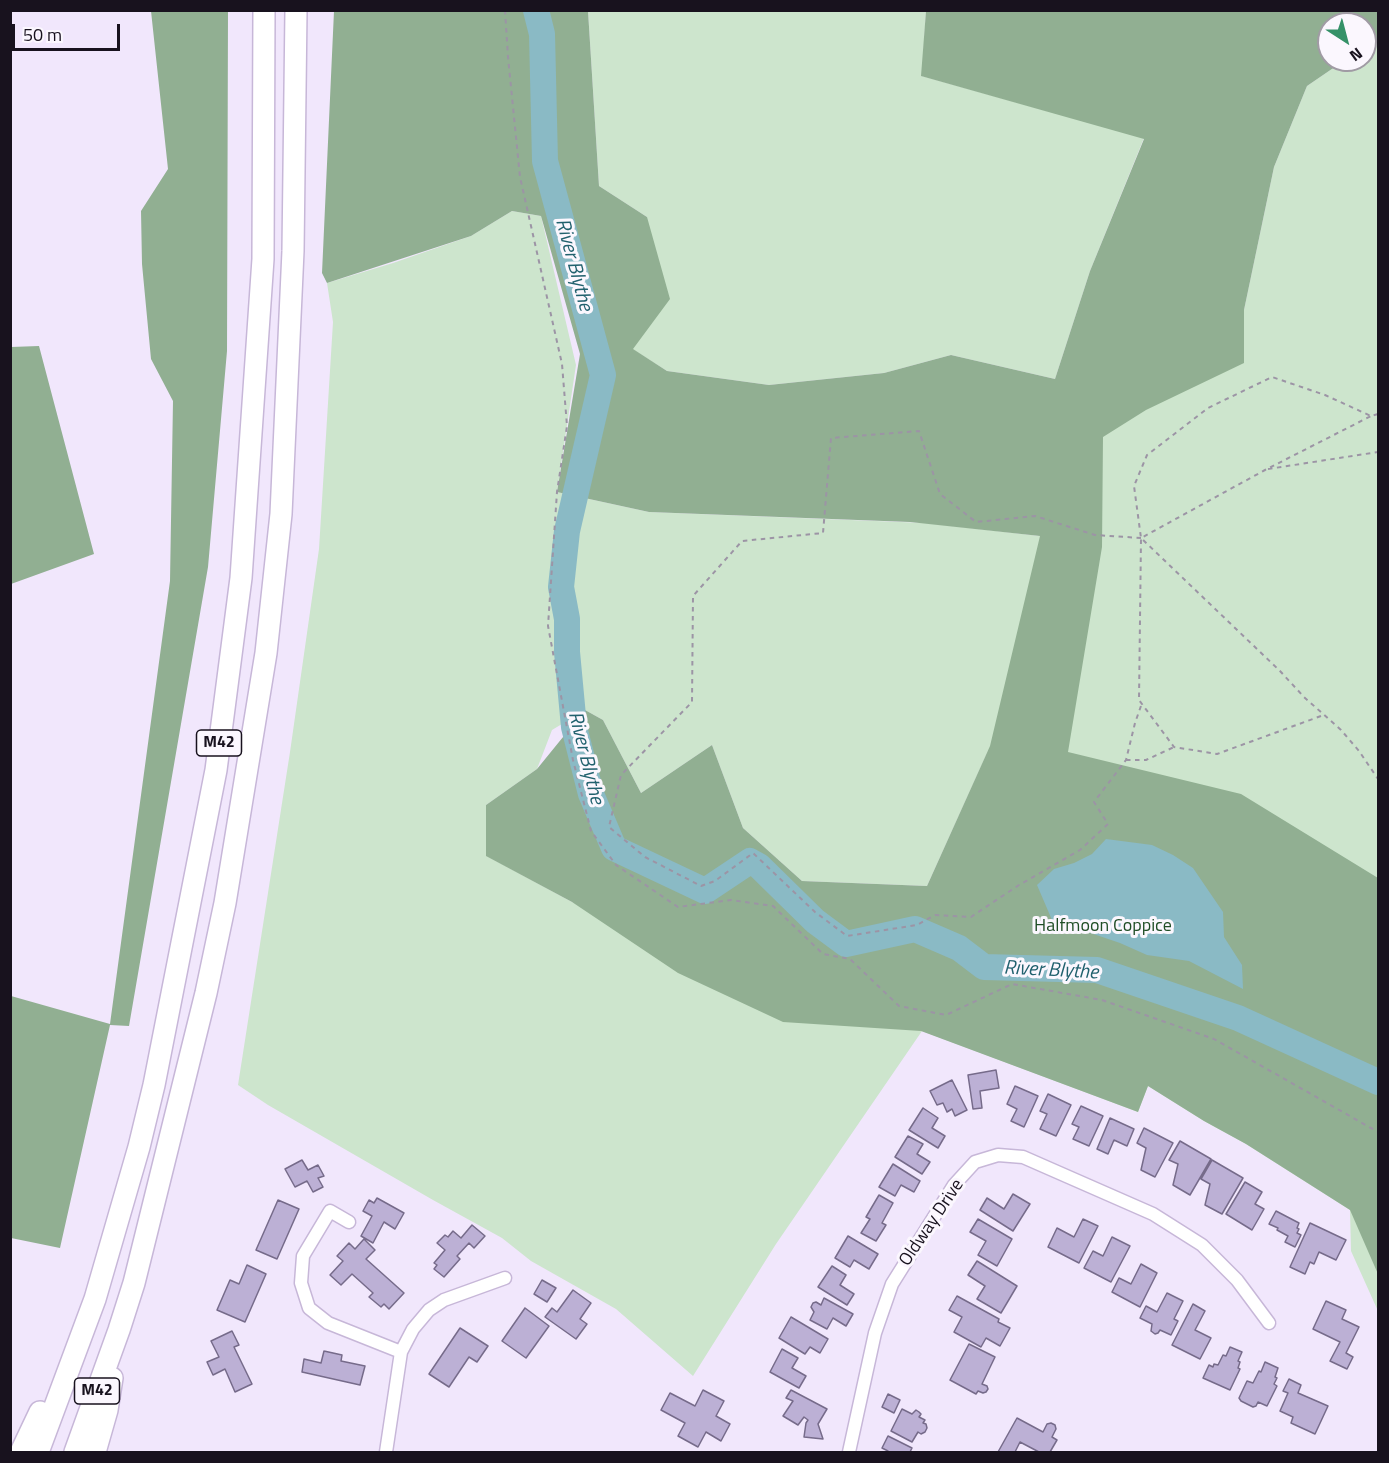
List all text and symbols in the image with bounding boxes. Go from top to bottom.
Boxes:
scale bar [15,12,123,50]
north arrow [1317,12,1377,72]
text: 50 m [23,21,62,48]
text: N [1345,42,1368,68]
water label: River Blythe [549,216,597,314]
water label: River Blythe [562,709,608,807]
road number: M42 [196,730,242,756]
park label: Halfmoon Coppice [1034,916,1172,938]
water label: River Blythe [1003,957,1099,985]
street label: Oldway Drive [895,1175,969,1271]
road number: M42 [74,1378,120,1404]

